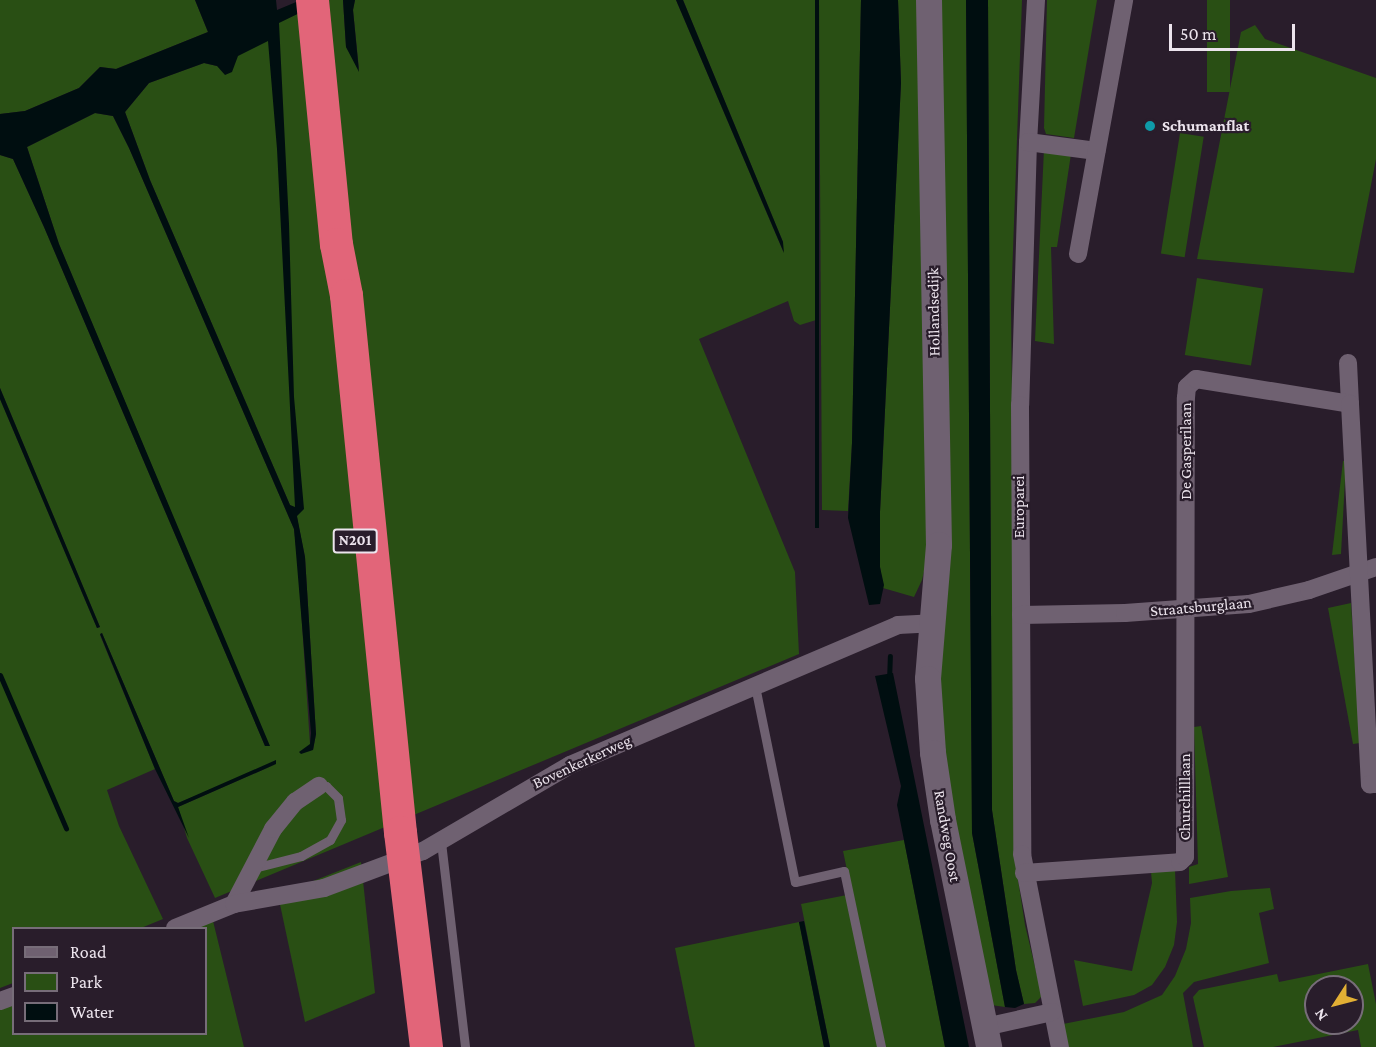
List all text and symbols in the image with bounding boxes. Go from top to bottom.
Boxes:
scale bar [1172,12,1298,50]
text: 50 m [1180,24,1217,44]
place label: Schumanflat [1162,116,1249,136]
marker: Schumanflat [1143,119,1157,133]
street label: Hollandsedijk [924,267,944,357]
street label: De Gasperilaan [1176,402,1196,500]
street label: Europarei [1009,476,1029,538]
road number: N201 [332,529,378,553]
street label: Straatsburglaan [1149,593,1253,621]
street label: Bovenkerkerweg [530,731,634,793]
street label: Churchilllaan [1175,753,1195,841]
street label: Randweg Oost [929,789,965,883]
legend [12,927,207,1035]
text: Road [70,942,107,962]
text: Park [70,972,102,992]
north arrow [1304,975,1364,1035]
text: Water [70,1002,114,1022]
text: N [1311,1005,1331,1024]

